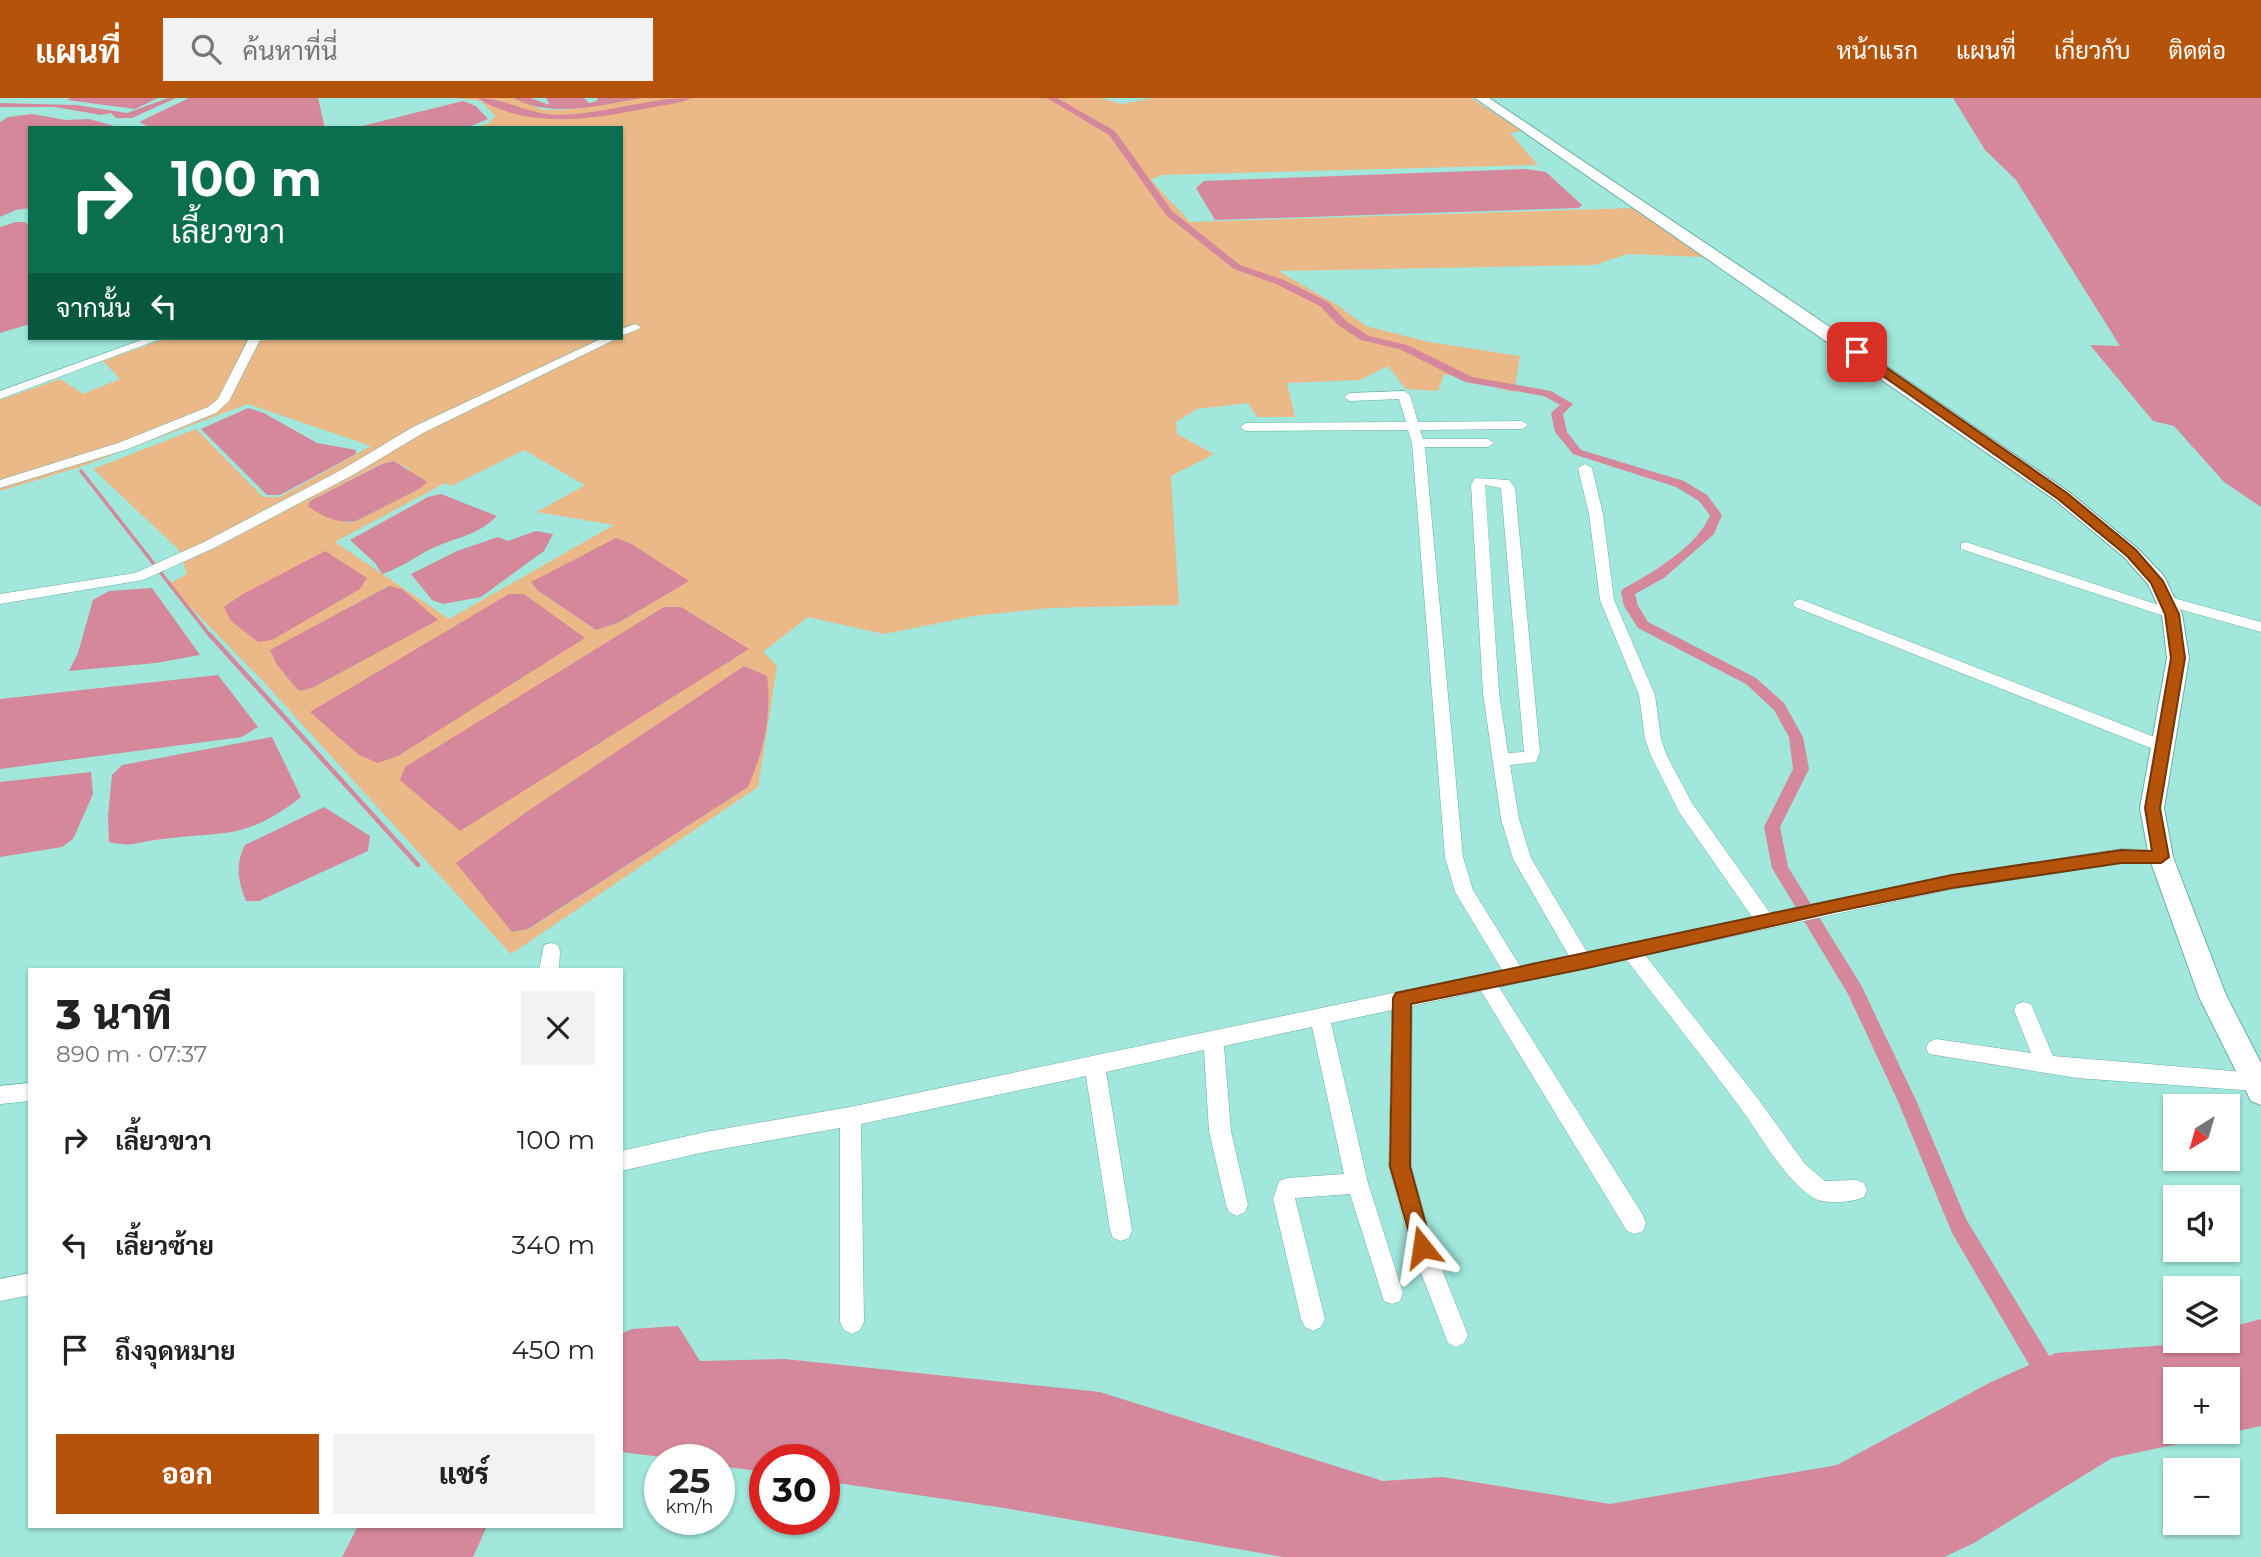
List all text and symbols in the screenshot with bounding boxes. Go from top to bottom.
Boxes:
search box [163,18,653,81]
icon: search [187,30,225,68]
text: แผนที่ [35,31,121,71]
text: ค้นหาที่นี่ [243,35,338,67]
text: หน้าแรก [1837,36,1918,65]
text: แผนที่ [1956,36,2016,65]
text: เกี่ยวกับ [2054,36,2131,65]
text: ติดต่อ [2169,36,2226,65]
text: 100 m [171,149,322,208]
icon: right [56,154,147,245]
text: เลี้ยวขวา [171,212,285,251]
icon: left [145,287,183,325]
text: จากนั้น [56,292,131,324]
pin [1827,322,1887,382]
icon: arrive [1838,333,1876,371]
text: 3 นาที [56,988,172,1040]
button: close [521,991,595,1065]
text: 890 m · 07:37 [56,1040,207,1068]
north arrow [2163,1094,2240,1171]
map controls [2163,1094,2240,1535]
icon: right [56,1121,94,1159]
text: 100 m [517,1124,595,1156]
text: เลี้ยวขวา [115,1125,212,1157]
button: sound [2163,1185,2240,1262]
position arrow [1385,1210,1459,1284]
icon: left [56,1226,94,1264]
text: 340 m [512,1229,595,1261]
text: เลี้ยวซ้าย [115,1230,214,1262]
button: layers [2163,1276,2240,1353]
icon: arrive [56,1331,94,1369]
text: 450 m [512,1334,595,1366]
text: ถึงจุดหมาย [115,1335,236,1367]
button: + [2163,1367,2240,1444]
button: ออก [56,1434,319,1514]
button: แชร์ [333,1434,595,1514]
speed limit sign: 30 [749,1444,840,1535]
button: − [2163,1458,2240,1535]
text: 25 [669,1459,710,1502]
text: km/h [665,1496,714,1518]

